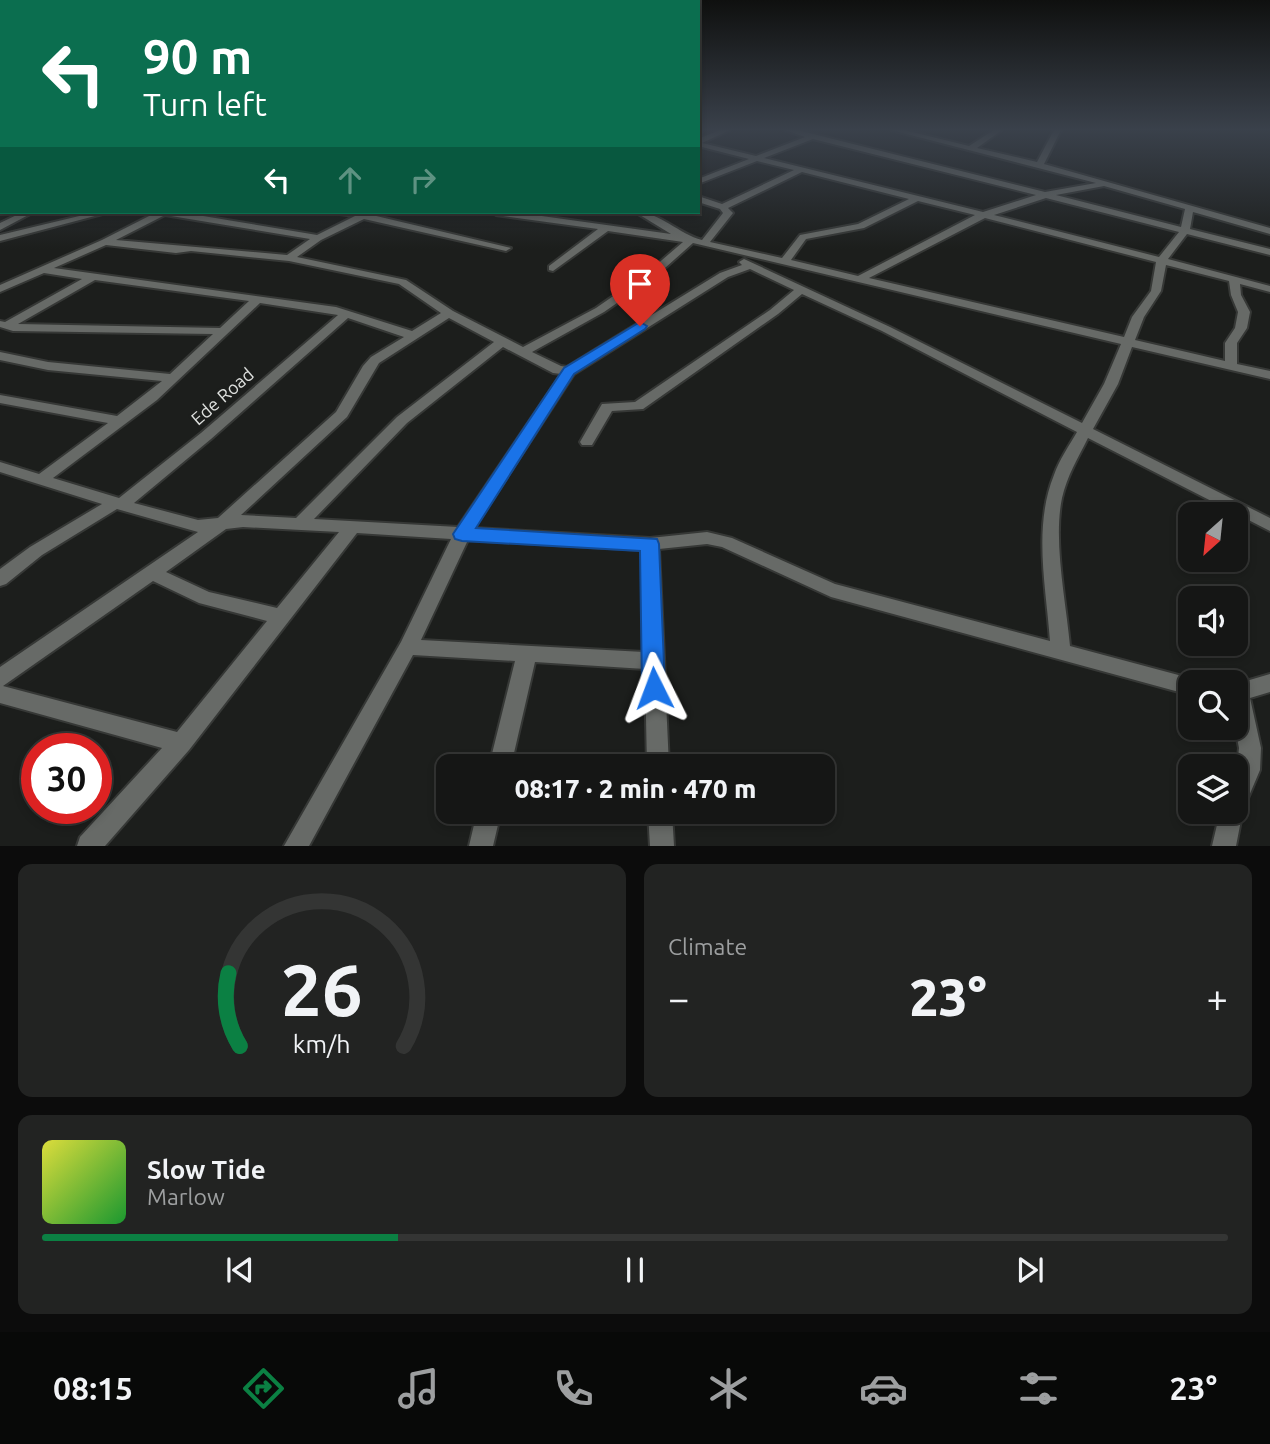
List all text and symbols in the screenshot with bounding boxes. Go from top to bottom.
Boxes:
icon: left [28,28,119,119]
text: 90 m [143,28,252,83]
text: Turn left [143,86,267,122]
icon: left [258,161,296,199]
icon: ahead [331,161,369,199]
icon: right [404,161,442,199]
pin [610,254,670,326]
icon: arrive [621,265,659,303]
street label: Ede Road [187,364,257,428]
north arrow [1178,502,1248,572]
map controls [1178,502,1248,824]
button: sound [1178,586,1248,656]
position arrow [617,651,691,725]
button: search [1178,670,1248,740]
speed limit sign: 30 [21,733,112,824]
button: layers [1178,754,1248,824]
text: 08:17 · 2 min · 470 m [515,774,756,803]
text: Climate [668,934,747,959]
text: 26 [281,949,363,1031]
text: 23° [909,968,987,1026]
text: − [668,977,689,1019]
text: + [1207,977,1228,1019]
text: km/h [293,1030,351,1058]
text: Slow Tide [147,1155,266,1184]
text: Marlow [147,1184,225,1209]
icon: previous [221,1251,259,1289]
icon: pause [616,1251,654,1289]
icon: next [1011,1251,1049,1289]
icon: directions [239,1364,288,1413]
icon: music [394,1364,443,1413]
icon: phone [549,1364,598,1413]
icon: climate [704,1364,753,1413]
icon: car [859,1364,908,1413]
icon: filters [1014,1364,1063,1413]
text: 08:15 [53,1370,133,1406]
text: 23° [1170,1370,1217,1406]

